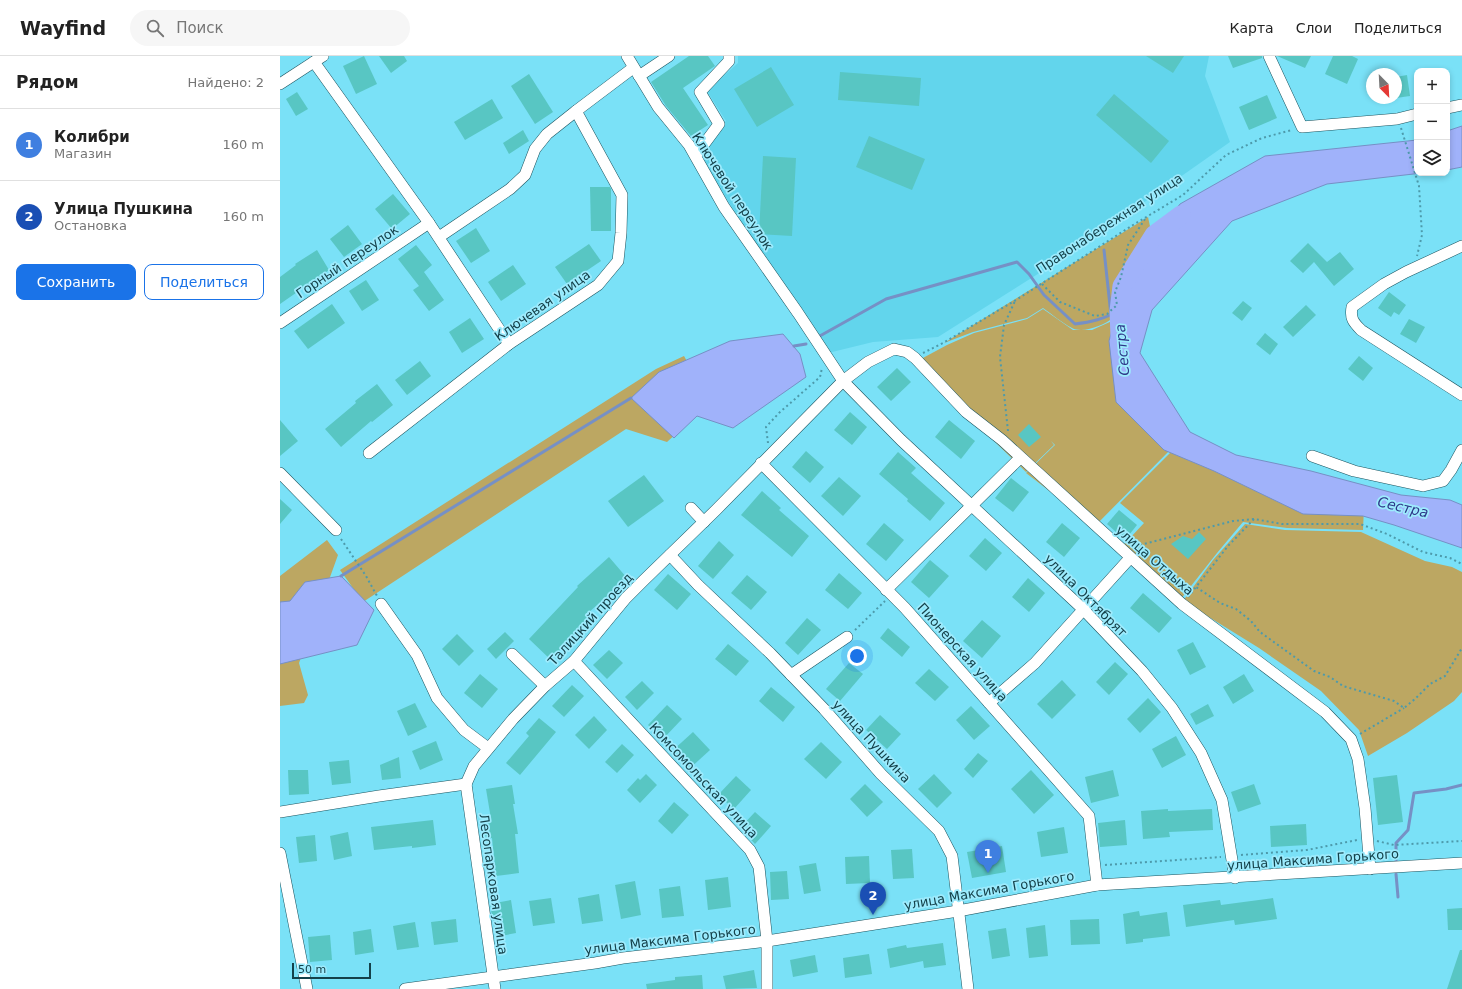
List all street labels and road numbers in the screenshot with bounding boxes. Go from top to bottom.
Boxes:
street label: Ключевой переулок [689,130,776,253]
street label: Правонабережная улица [1033,170,1185,276]
street label: Горный переулок [293,222,401,301]
street label: Ключевая улица [492,267,593,344]
street label: улица Отдыха [1113,523,1197,598]
street label: улица Октябрят [1041,551,1130,640]
street label: Талицкий проезд [544,570,636,669]
street label: Пионерская улица [915,600,1011,705]
street label: улица Пушкина [829,697,914,786]
street label: Комсомольская улица [646,720,761,841]
street label: Лесопарковая улица [476,813,511,956]
street label: улица Максима Горького [1227,846,1400,873]
street label: улица Максима Горького [903,868,1075,913]
street label: улица Максима Горького [584,922,757,957]

